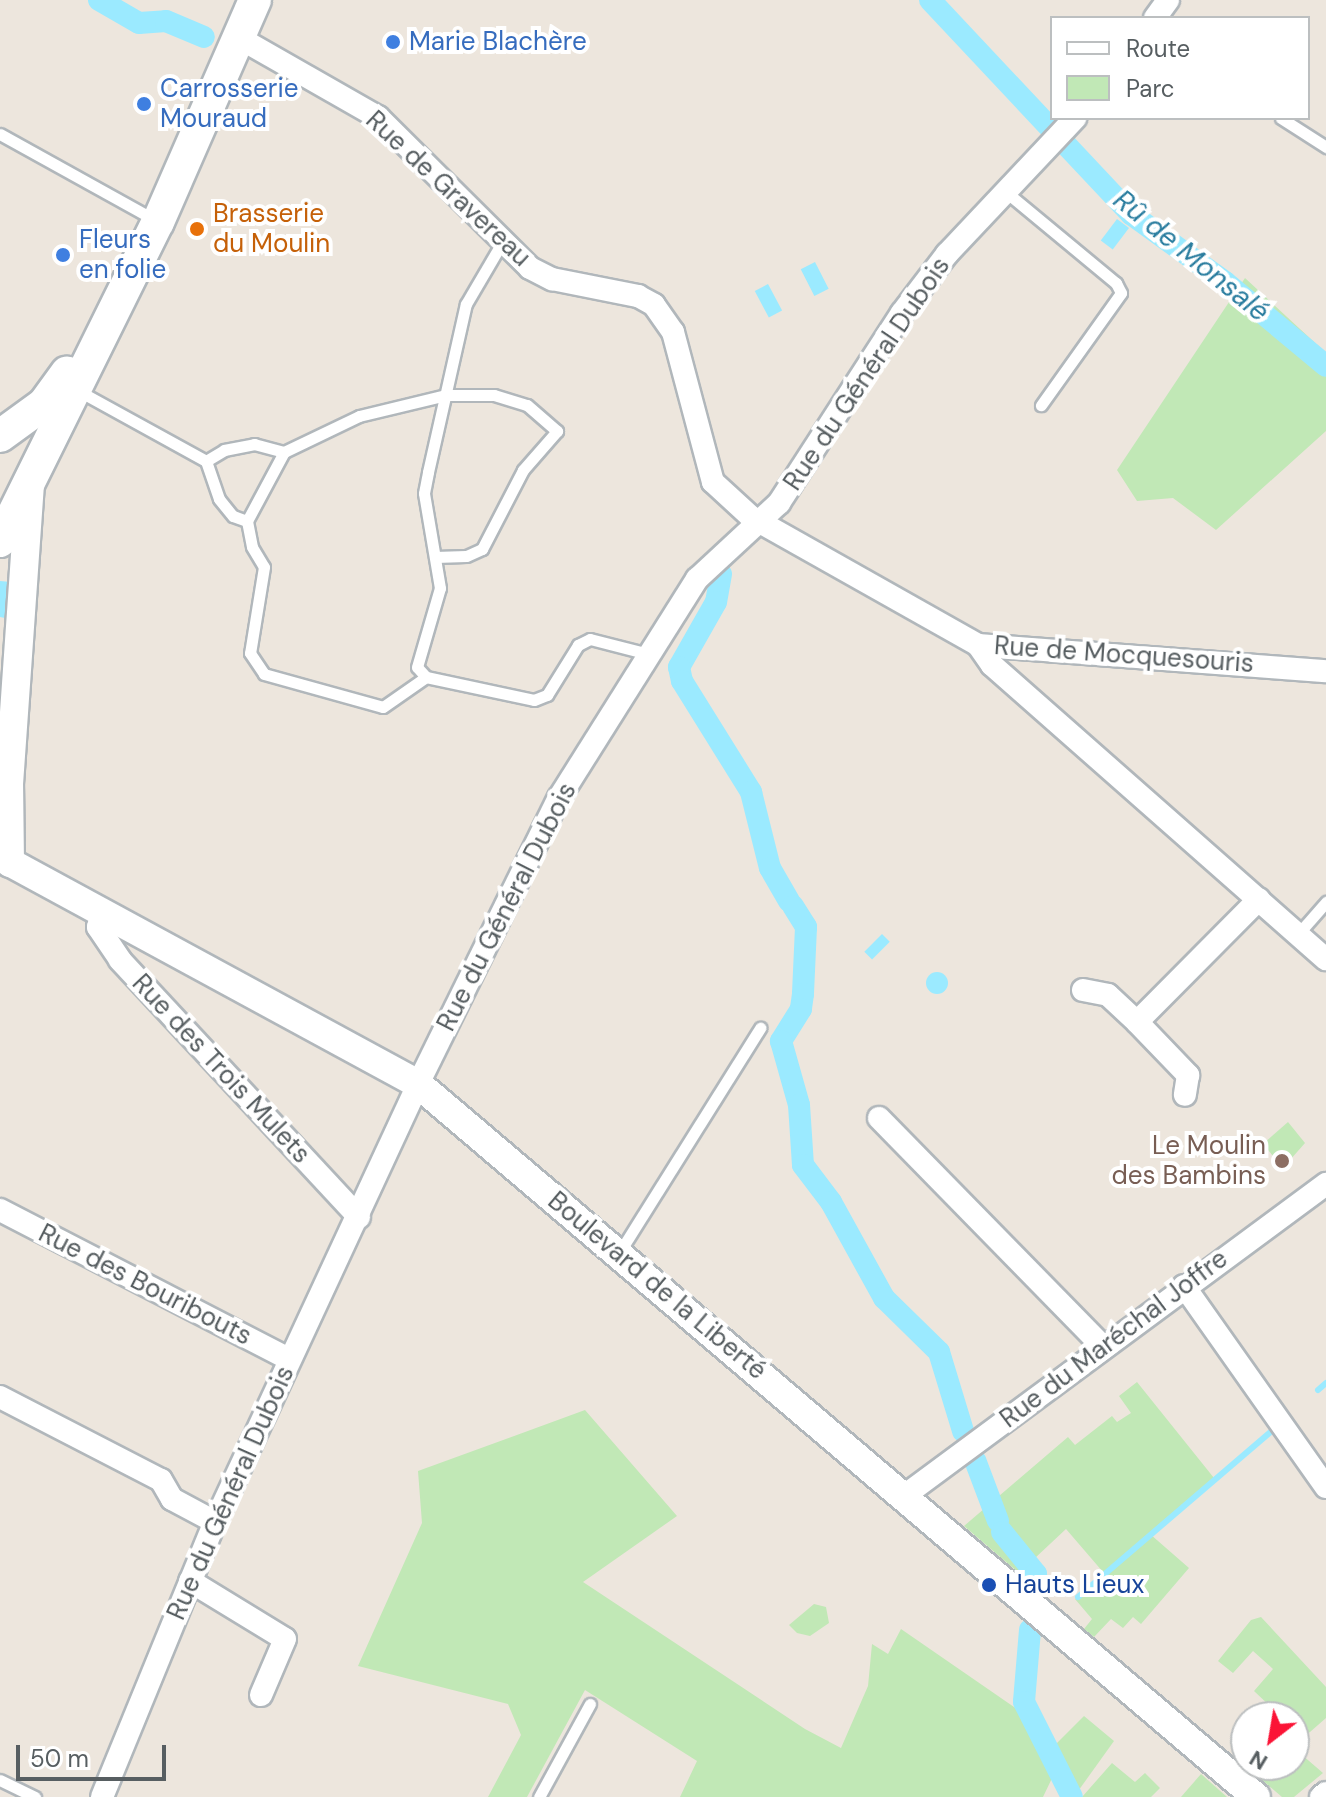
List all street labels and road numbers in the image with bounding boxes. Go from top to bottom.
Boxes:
street label: Rue de Gravereau [359,105,537,273]
street label: Rue du Général Dubois [777,251,957,497]
street label: Rue de Mocquesouris [993,630,1255,680]
street label: Rue du Général Dubois [431,778,583,1036]
street label: Rue des Trois Mulets [125,968,317,1170]
street label: Boulevard de la Liberté [541,1185,773,1387]
street label: Rue des Bouribouts [33,1218,257,1352]
street label: Rue du Maréchal Joffre [994,1243,1234,1435]
street label: Rue du Général Dubois [161,1361,301,1625]

